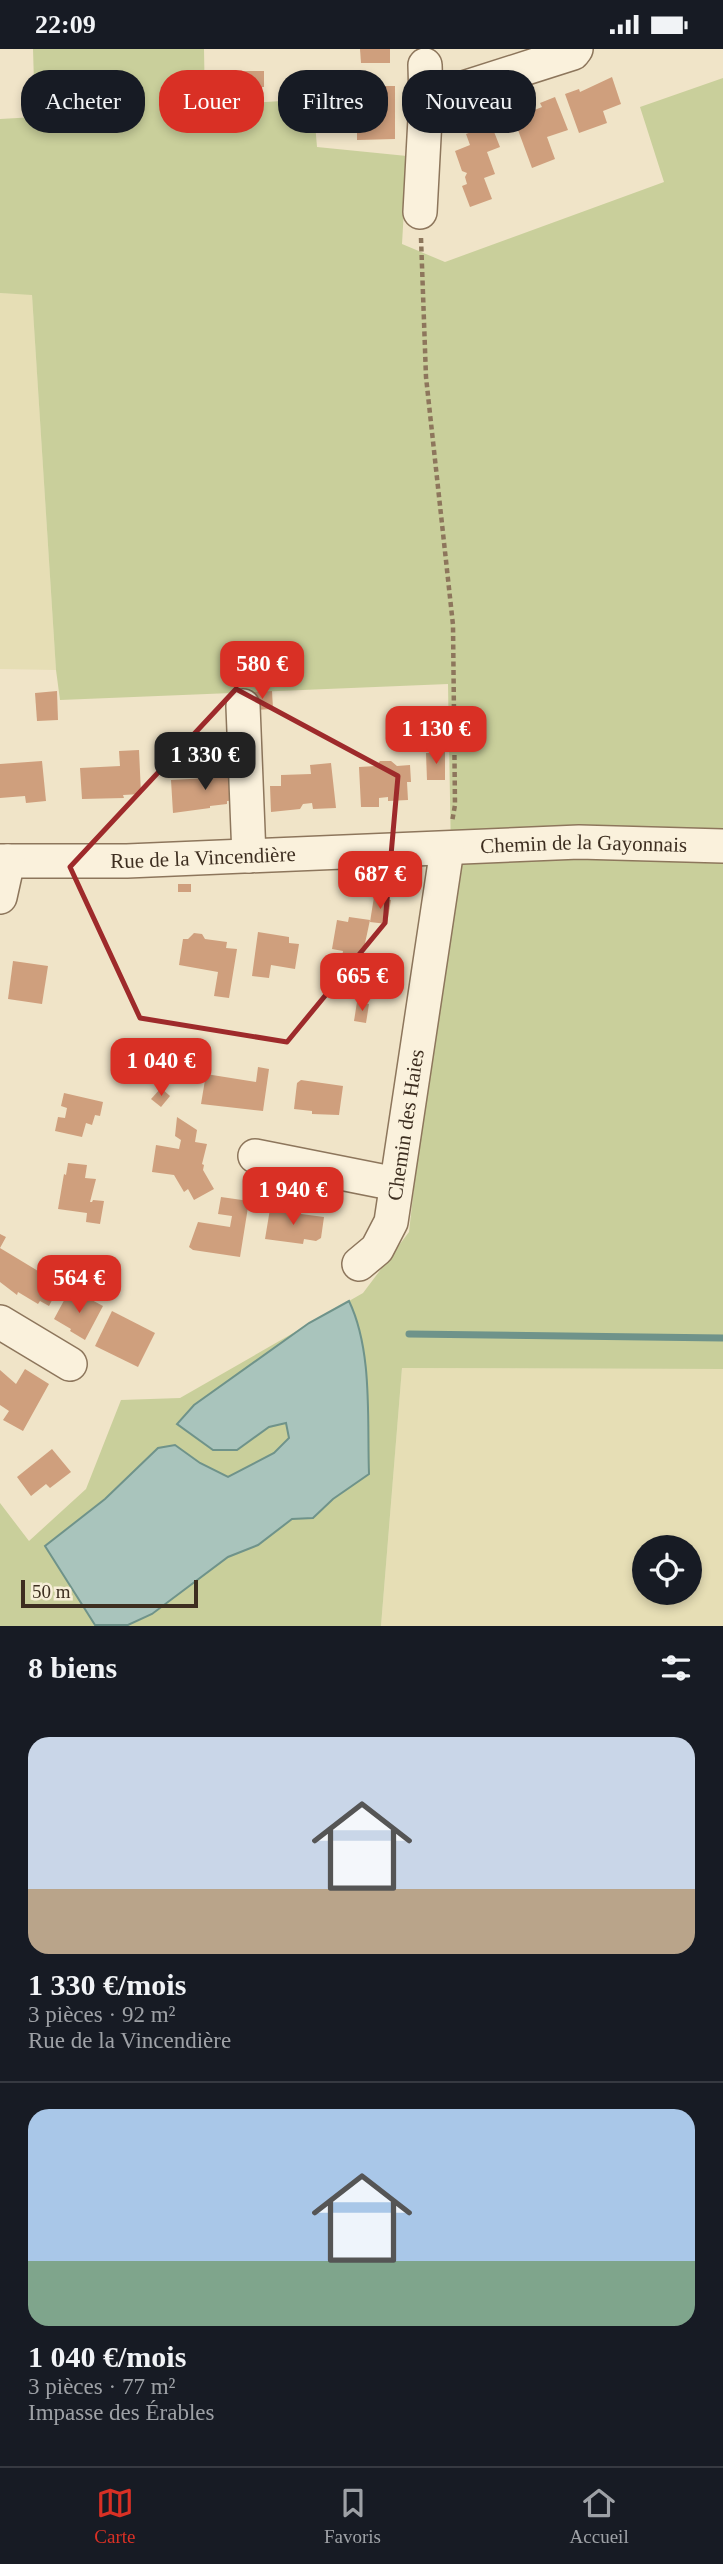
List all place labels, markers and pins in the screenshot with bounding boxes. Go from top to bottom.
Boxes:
pin: 580 € [213,641,311,701]
pin: 1 130 € [371,707,501,766]
pin: 1 330 € [140,733,270,792]
pin: 687 € [331,851,429,911]
pin: 665 € [313,953,411,1013]
pin: 1 040 € [96,1039,226,1098]
pin: 1 940 € [228,1167,358,1227]
pin: 564 € [30,1255,128,1315]

